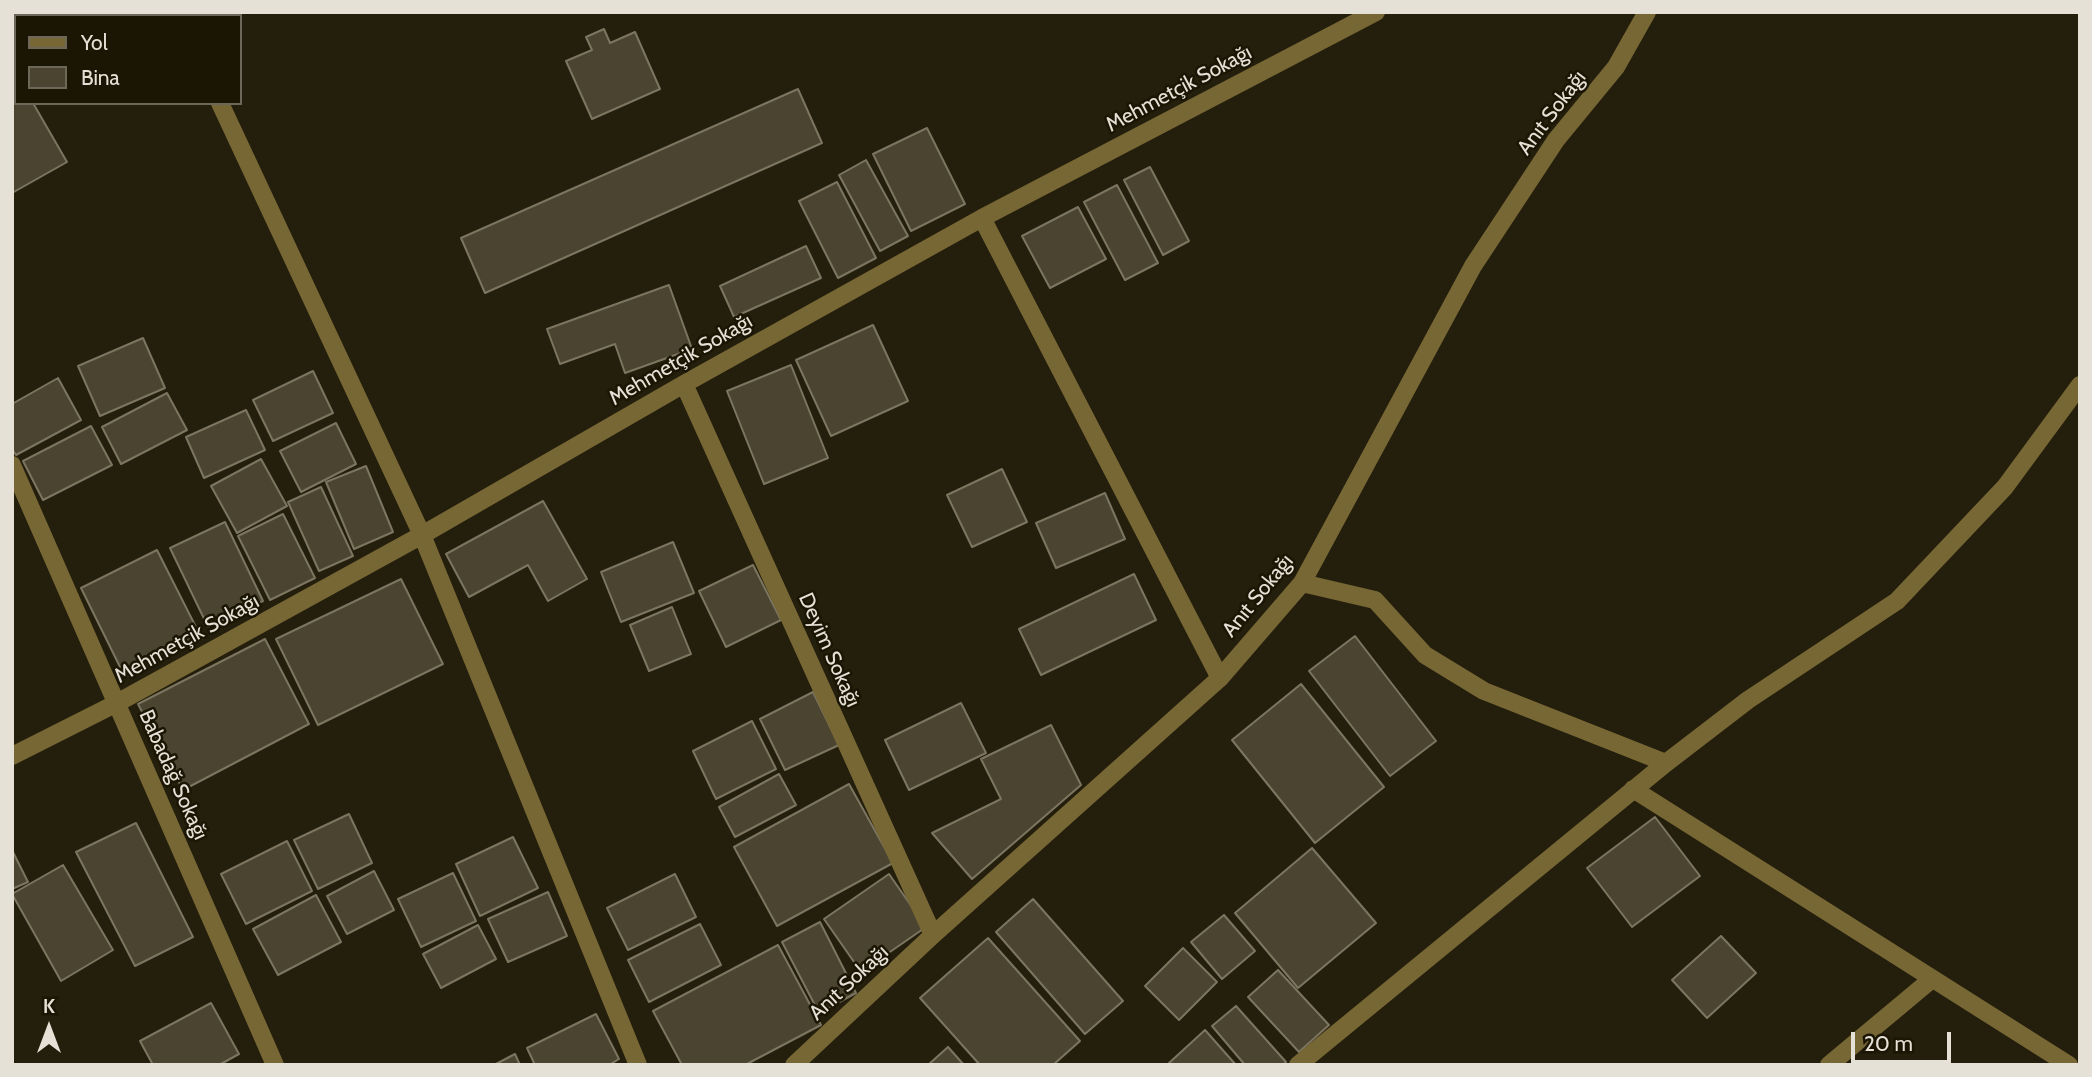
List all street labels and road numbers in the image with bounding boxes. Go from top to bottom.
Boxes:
street label: Mehmetçik Sokağı [1102,40,1256,138]
street label: Anıt Sokağı [1512,66,1592,160]
street label: Mehmetçik Sokağı [605,309,757,411]
street label: Anıt Sokağı [1217,550,1299,642]
street label: Mehmetçik Sokağı [110,589,264,689]
street label: Deyim Sokağı [793,589,865,711]
street label: Babadağ Sokağı [133,706,213,844]
street label: Anıt Sokağı [804,940,894,1026]

